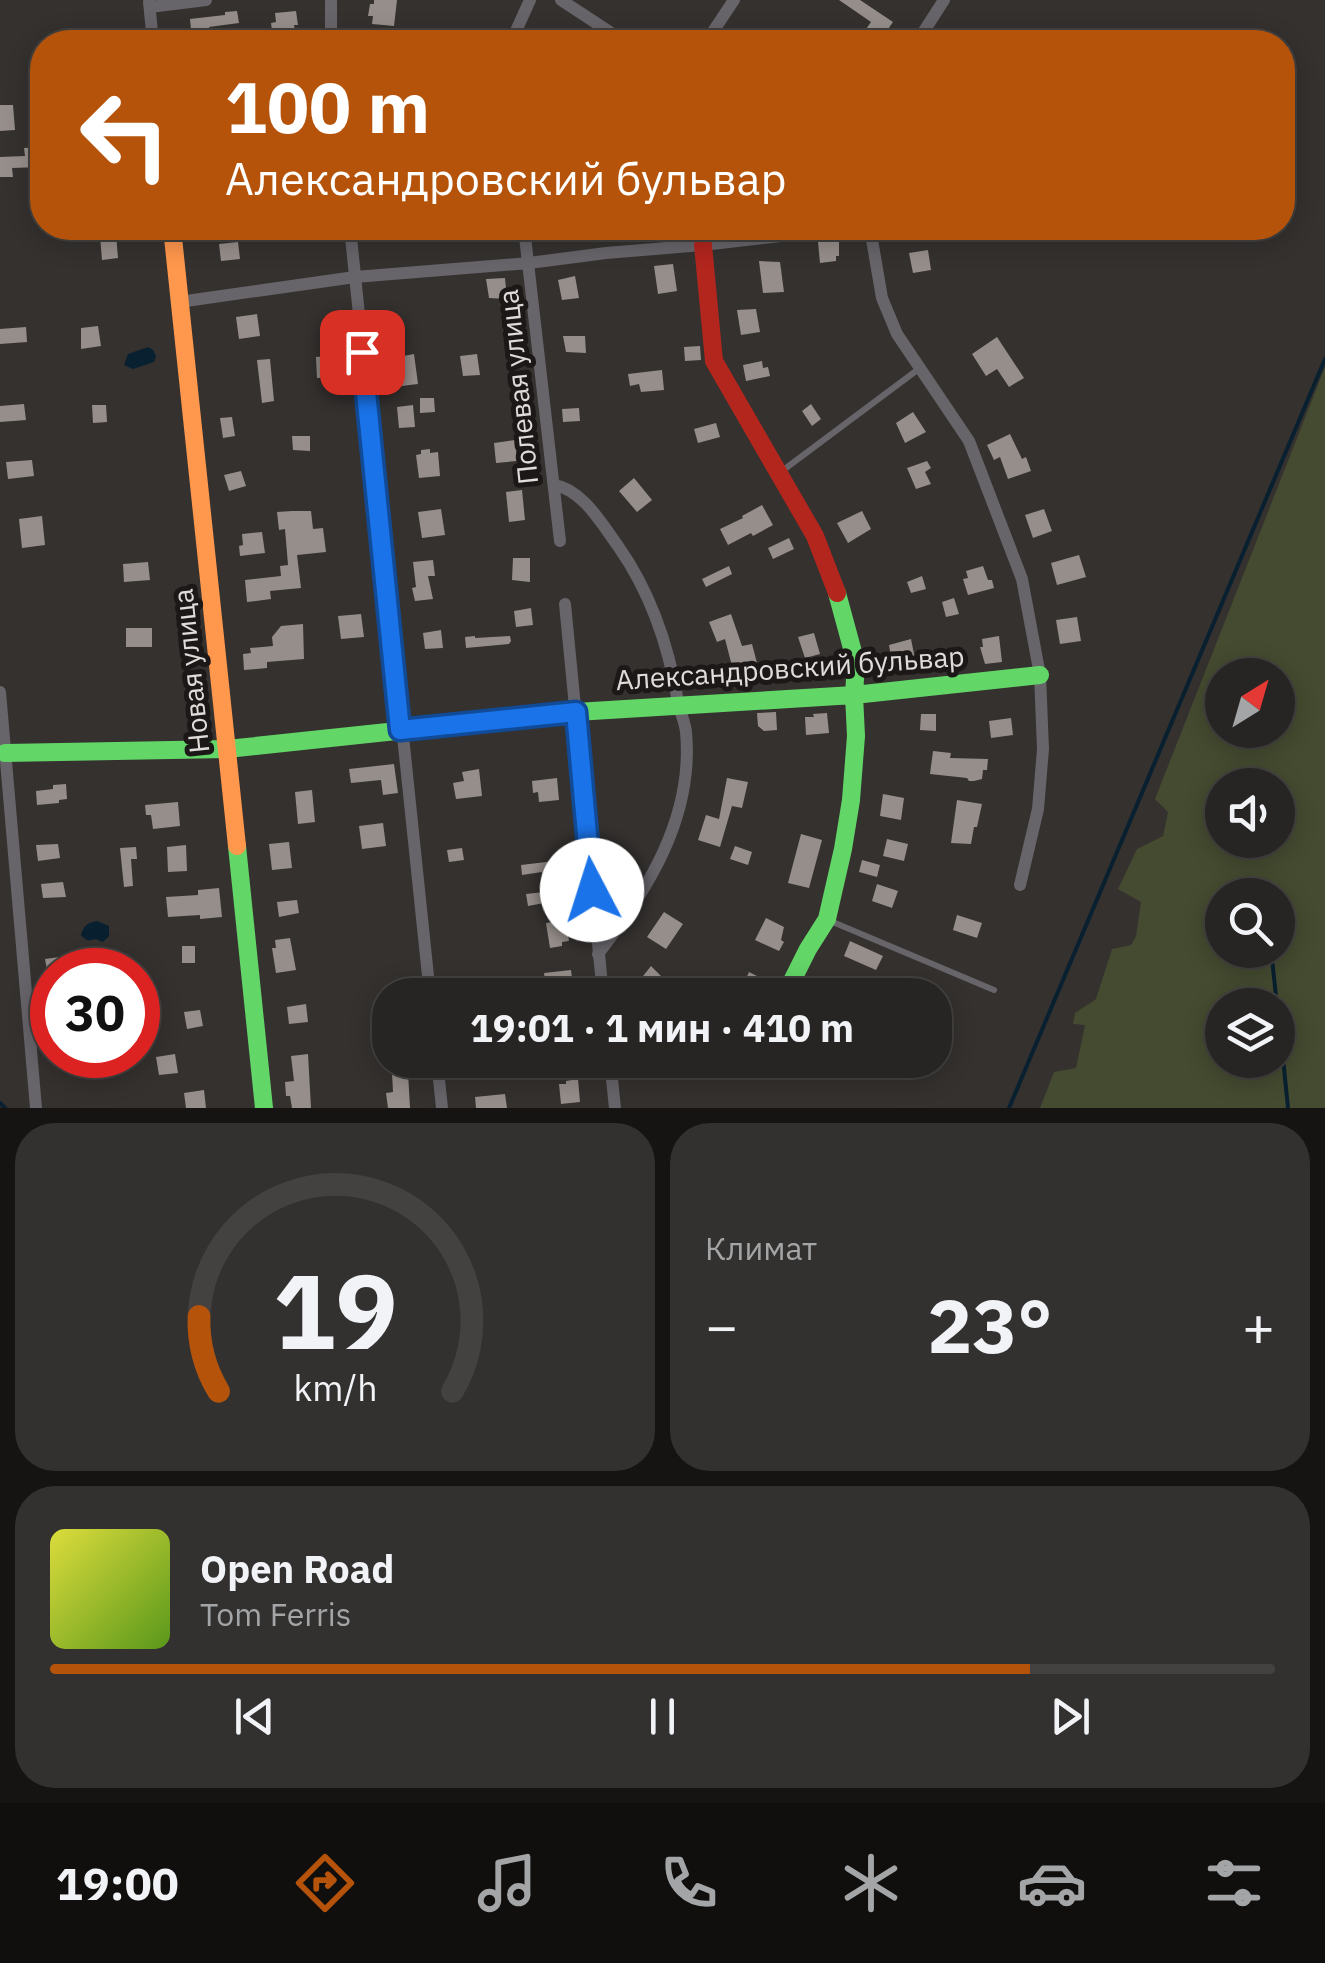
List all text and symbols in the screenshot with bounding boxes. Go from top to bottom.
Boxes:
text: 100 m [225,61,430,152]
icon: left [60,70,190,200]
text: Александровский бульвар [225,149,787,207]
street label: Полевая улица [489,288,546,486]
pin [320,310,405,395]
icon: arrive [335,325,390,380]
street label: Новая улица [163,587,218,755]
street label: Александровский бульвар [614,637,966,698]
north arrow [1205,658,1295,748]
map controls [1205,658,1295,1078]
button: sound [1205,768,1295,858]
position arrow [540,838,644,942]
button: search [1205,878,1295,968]
speed limit sign: 30 [30,948,160,1078]
button: layers [1205,988,1295,1078]
text: 19:01 · 1 мин · 410 m [470,1003,854,1052]
text: Климат [705,1227,817,1269]
text: 19 [273,1242,397,1378]
text: 23° [927,1276,1053,1374]
text: − [705,1290,738,1361]
text: + [1242,1290,1275,1361]
text: km/h [293,1364,377,1411]
text: Open Road [200,1544,394,1593]
text: Tom Ferris [200,1593,351,1635]
icon: previous [227,1689,282,1744]
icon: pause [635,1689,690,1744]
icon: next [1043,1689,1098,1744]
icon: directions [290,1848,360,1918]
icon: music [472,1848,542,1918]
icon: phone [654,1848,724,1918]
icon: climate [836,1848,906,1918]
icon: car [1017,1848,1087,1918]
icon: filters [1199,1848,1269,1918]
text: 19:00 [56,1854,179,1912]

